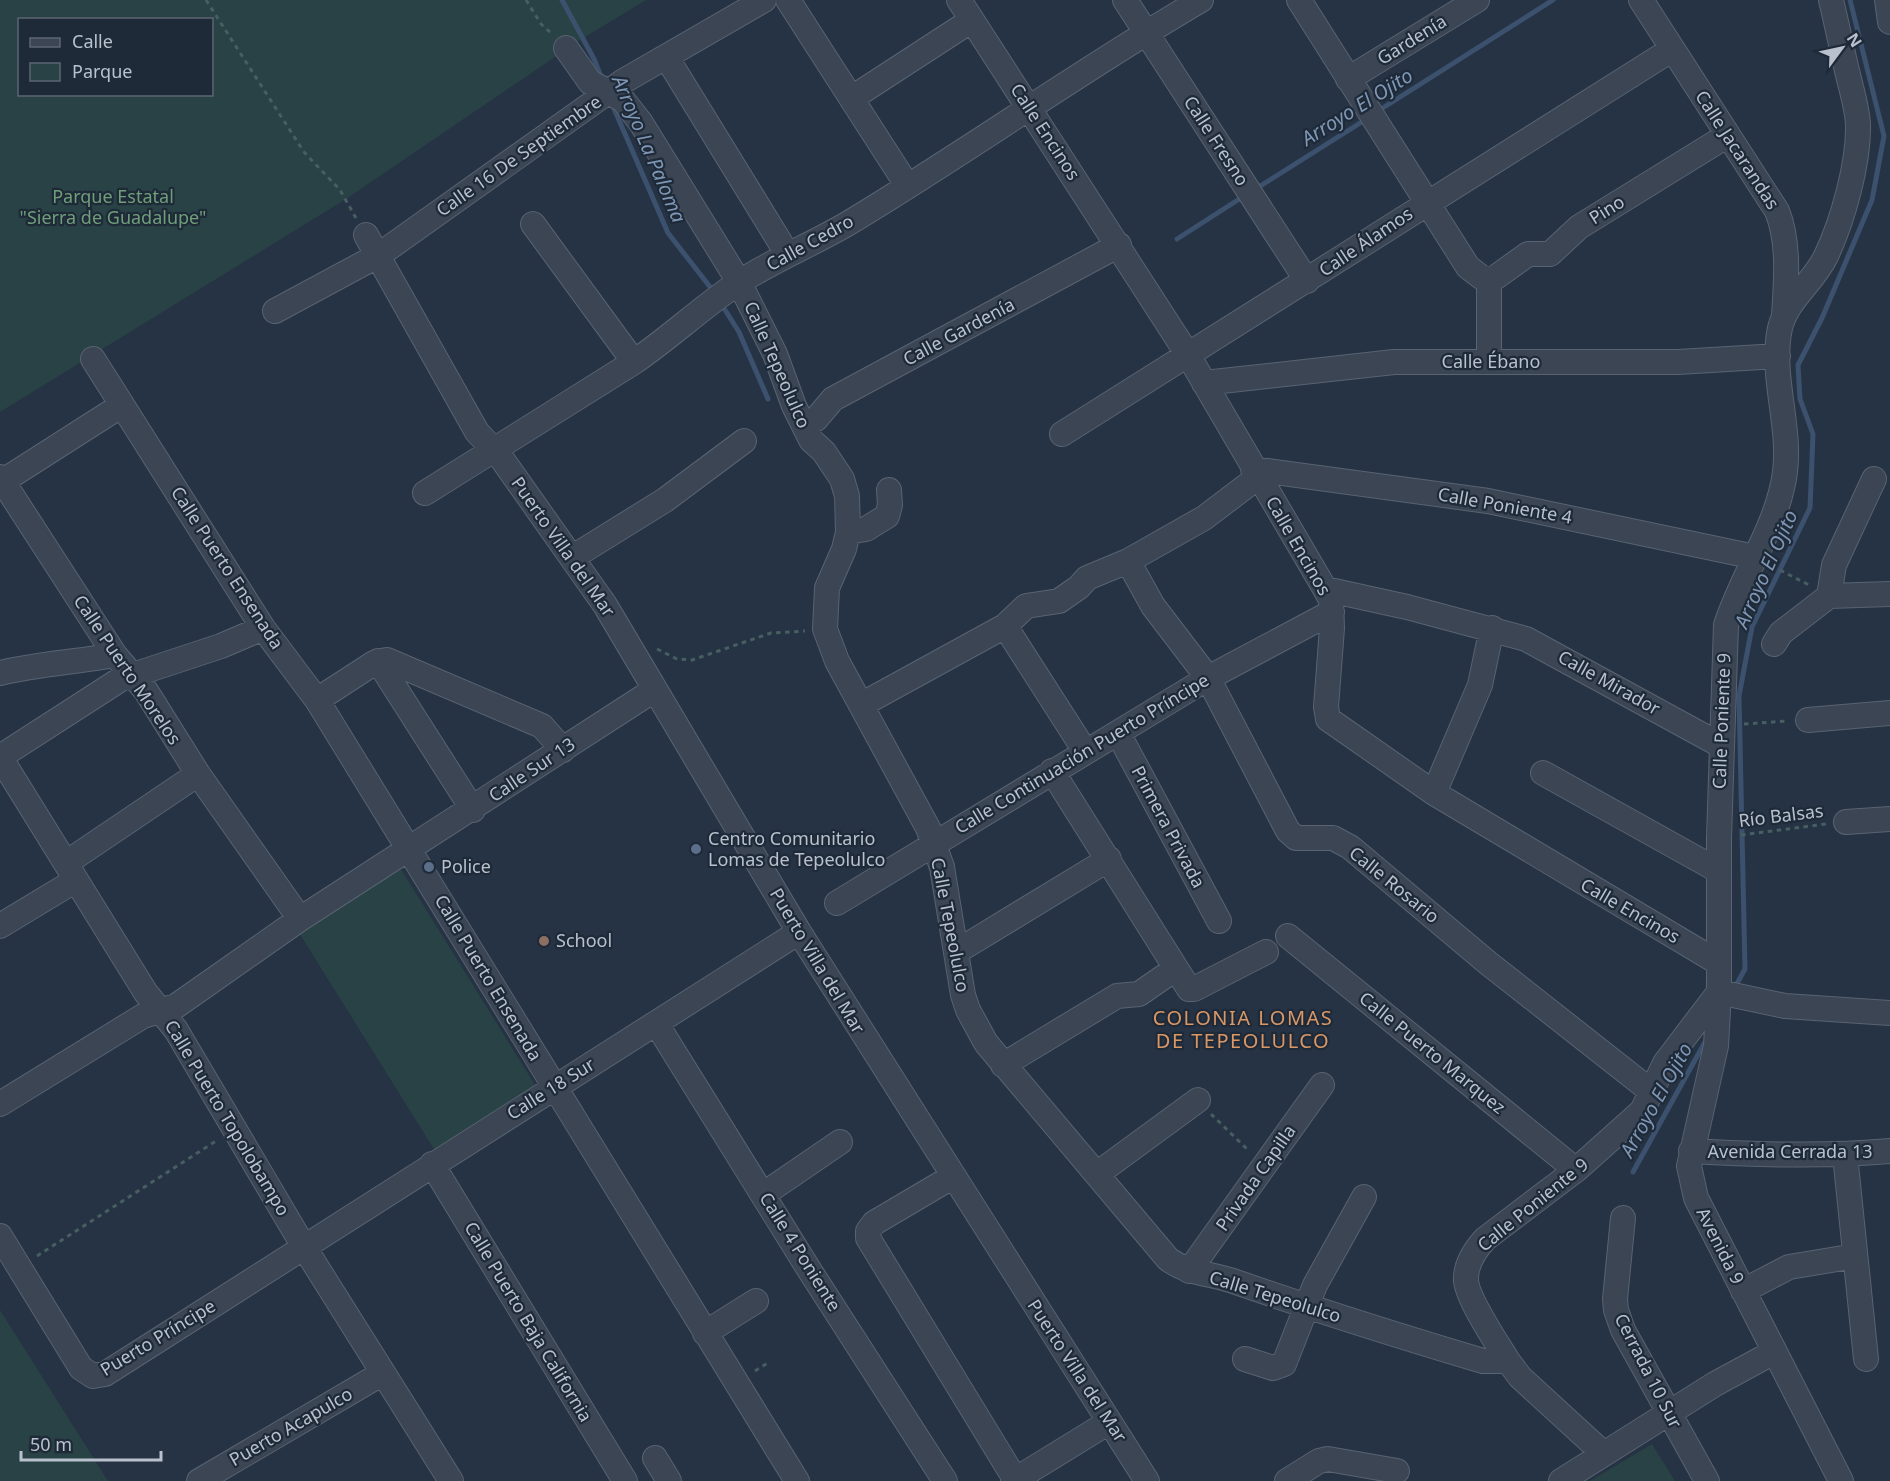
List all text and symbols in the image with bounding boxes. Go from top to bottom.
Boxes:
street label: Gardenía [1372,8,1451,70]
legend [18,18,213,96]
north arrow [1812,18,1872,78]
text: N [1842,28,1867,51]
text: Calle [72,29,113,53]
text: Parque [72,59,132,83]
water label: Arroyo El Ojito [1294,62,1418,153]
water label: Arroyo La Paloma [605,69,693,227]
street label: Calle Encinos [1006,79,1086,184]
street label: Calle Jacarandas [1690,85,1785,214]
street label: Calle 16 De Septiembre [431,89,606,221]
street label: Calle Fresno [1179,91,1255,190]
park label: Parque Estatal "Sierra de Guadalupe" [20,184,206,229]
street label: Pino [1584,189,1629,229]
street label: Calle Álamos [1314,201,1417,281]
street label: Calle Cedro [762,208,857,276]
street label: Calle Gardenía [899,292,1018,371]
street label: Calle Tepeolulco [739,297,817,432]
street label: Calle Ébano [1442,349,1540,373]
street label: Puerto Villa del Mar [506,472,621,622]
street label: Calle Puerto Ensenada [166,481,290,653]
street label: Calle Poniente 4 [1436,481,1574,529]
street label: Calle Encinos [1261,492,1337,599]
water label: Arroyo El Ojito [1727,505,1804,634]
street label: Calle Puerto Morelos [69,590,187,749]
street label: Calle Mirador [1554,644,1665,720]
street label: Calle Poniente 9 [1707,653,1735,789]
street label: Calle Continuación Puerto Príncipe [950,667,1213,839]
street label: Calle Sur 13 [484,731,579,807]
street label: Primera Privada [1127,761,1211,892]
street label: Río Balsas [1737,798,1825,832]
place label: Centro Comunitario Lomas de Tepeolulco [708,826,885,871]
street label: Calle Rosario [1345,840,1445,928]
marker: Centro Comunitario Lomas de Tepeolulco [689,842,703,856]
place label: Police [441,854,491,878]
street label: Calle Tepeolulco [926,855,976,994]
marker: Police [422,860,436,874]
street label: Calle Encinos [1577,872,1684,948]
street label: Puerto Villa del Mar [765,883,871,1038]
street label: Calle Puerto Ensenada [430,890,548,1065]
place label: School [556,928,612,952]
marker: School [537,934,551,948]
street label: Calle Puerto Marquez [1355,986,1511,1119]
district label: COLONIA LOMAS DE TEPEOLULCO [1153,1004,1333,1054]
street label: Calle Puerto Topolobampo [160,1015,296,1220]
water label: Arroyo El Ojito [1612,1038,1698,1163]
street label: Calle 18 Sur [502,1051,599,1125]
street label: Privada Capilla [1210,1119,1301,1235]
street label: Avenida Cerrada 13 [1708,1139,1873,1163]
street label: Calle Poniente 9 [1472,1152,1593,1256]
street label: Calle 4 Poniente [755,1187,847,1316]
street label: Avenida 9 [1691,1203,1750,1288]
street label: Calle Puerto Baja California [459,1217,598,1426]
street label: Calle Tepeolulco [1206,1265,1344,1327]
street label: Puerto Príncipe [95,1293,219,1381]
street label: Puerto Villa del Mar [1023,1294,1133,1447]
street label: Cerrada 10 Sur [1610,1309,1688,1432]
street label: Puerto Acapulco [225,1381,356,1471]
scale bar [21,1424,160,1462]
text: 50 m [30,1432,72,1456]

